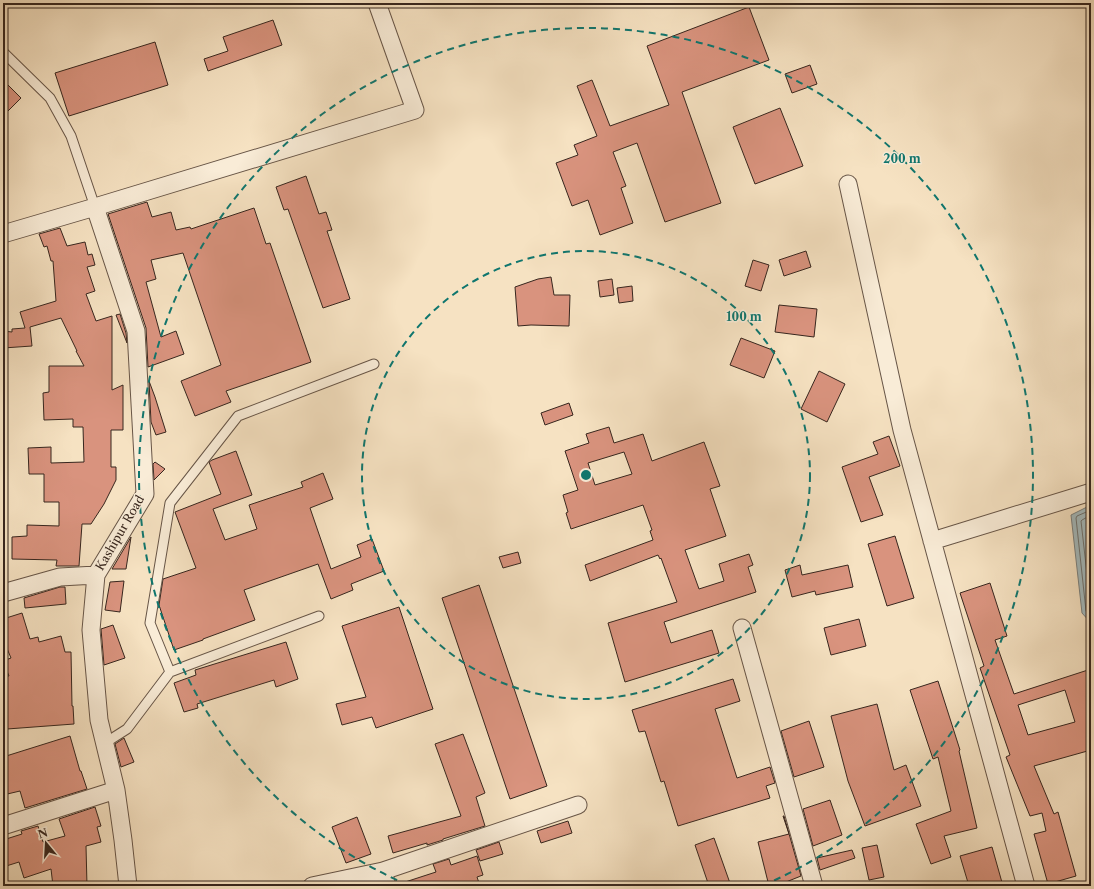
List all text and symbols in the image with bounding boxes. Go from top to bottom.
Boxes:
text: 200 m [883,151,921,166]
text: 100 m [726,309,762,324]
centre of rings [579,468,593,482]
street label: Kashipur Road [92,492,148,573]
north arrow [26,823,66,863]
text: N [36,825,50,842]

